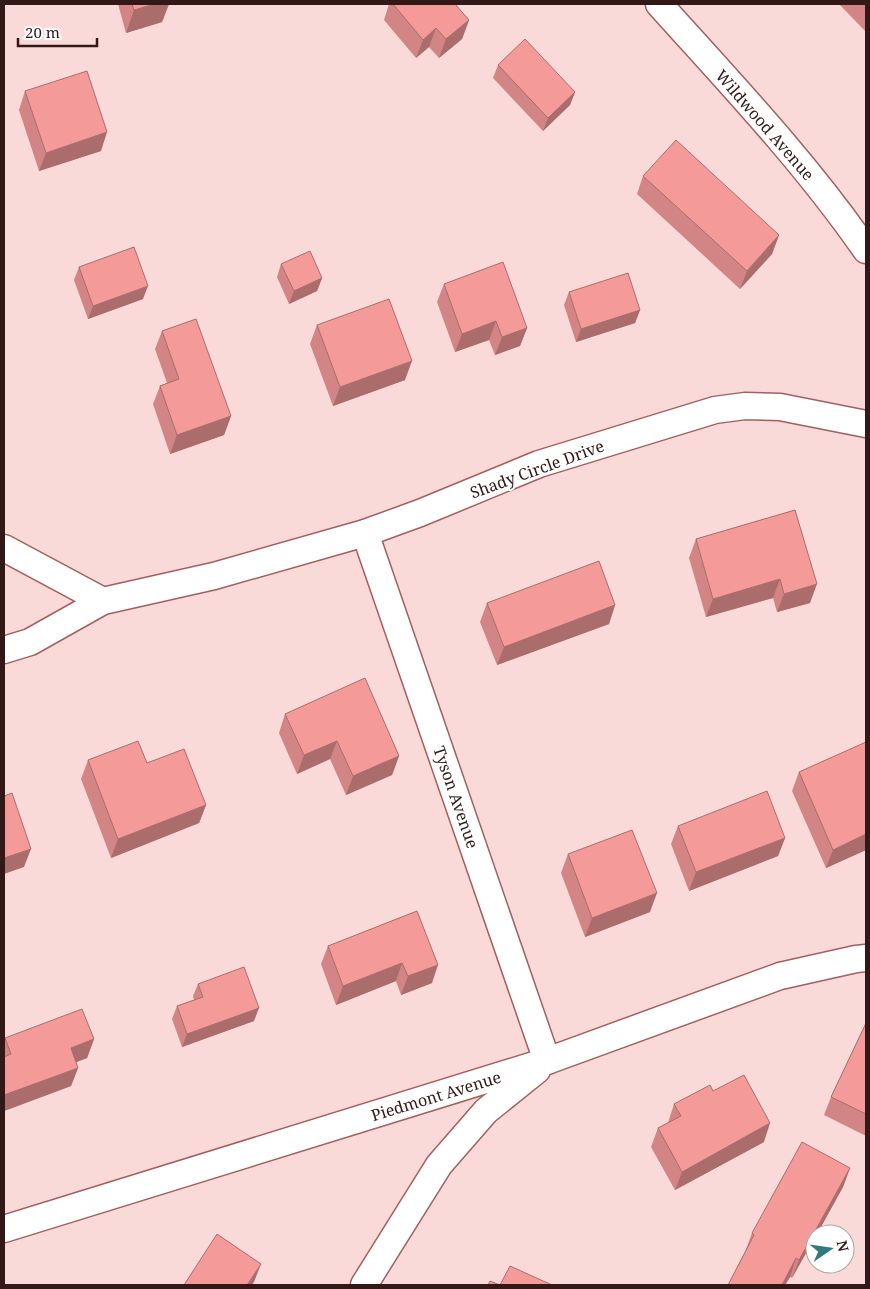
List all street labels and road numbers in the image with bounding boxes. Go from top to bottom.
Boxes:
street label: Wildwood Avenue [711,65,819,185]
street label: Shady Circle Drive [467,435,607,503]
street label: Tyson Avenue [428,743,484,851]
street label: Piedmont Avenue [368,1066,504,1126]

